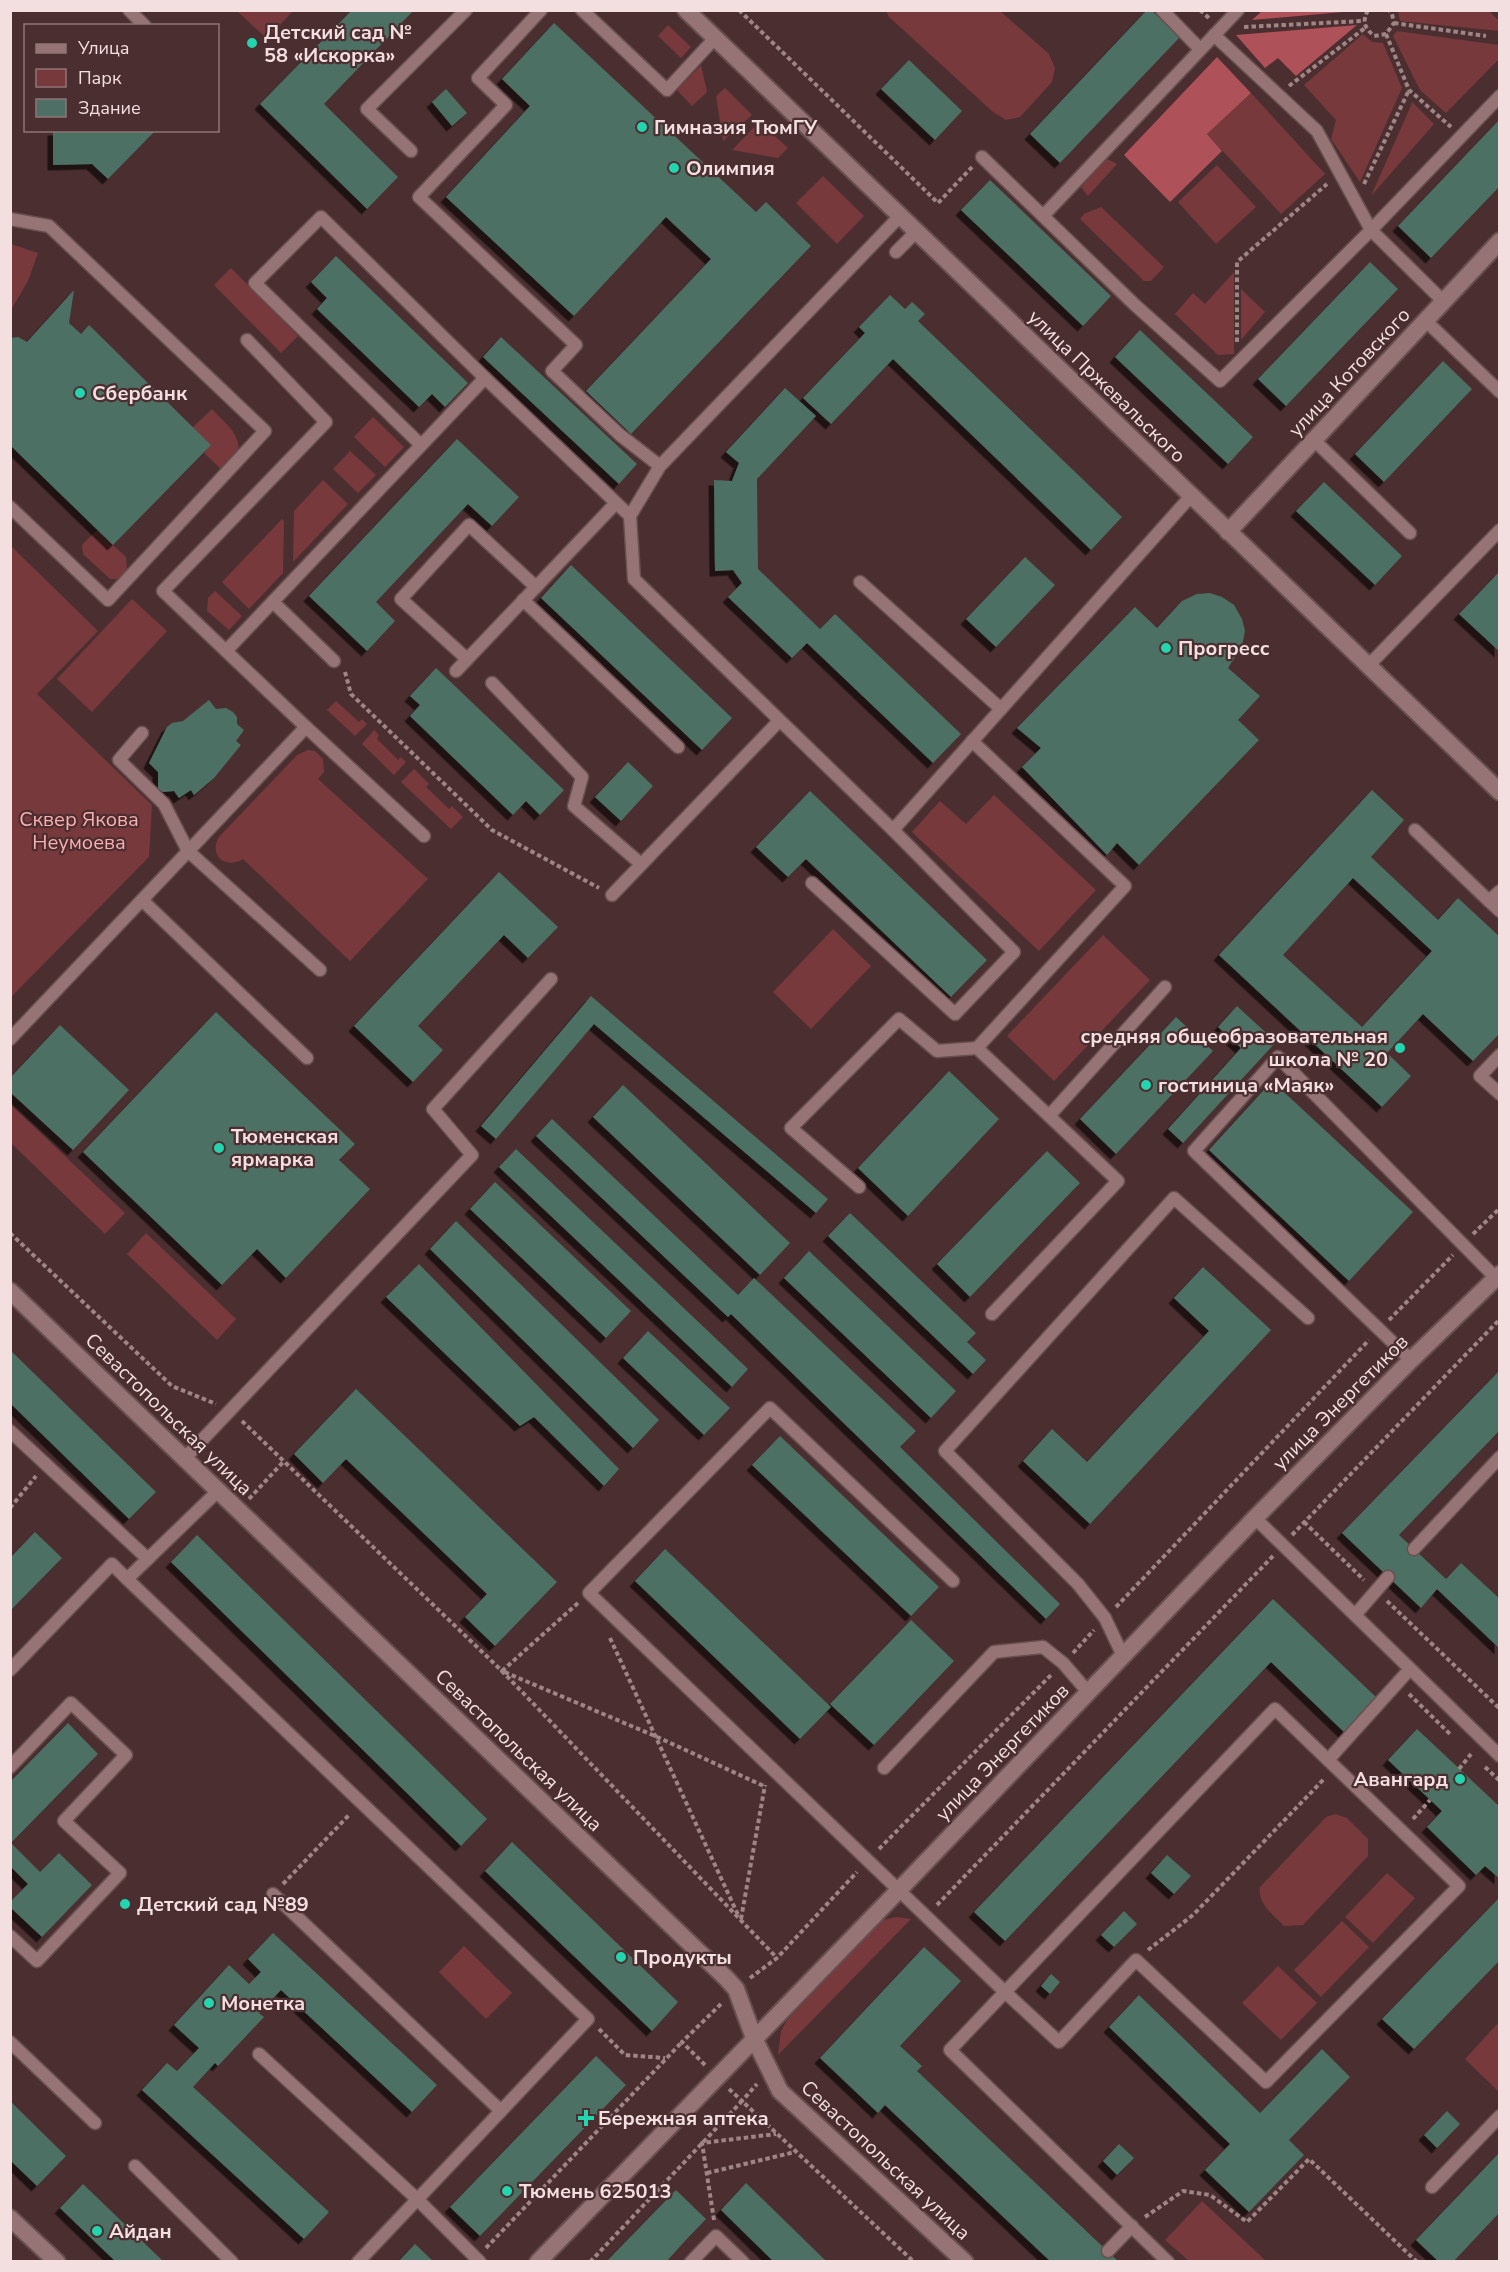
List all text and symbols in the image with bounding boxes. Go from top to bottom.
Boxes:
place label: Детский сад № 58 «Искорка» [264,19,412,69]
legend [24,24,219,132]
text: Улица [77,36,129,60]
marker: Детский сад № 58 «Искорка» [245,36,259,50]
text: Парк [78,66,122,90]
text: Здание [78,96,141,120]
place label: Гимназия ТюмГУ [654,114,818,141]
marker: Гимназия ТюмГУ [635,120,649,134]
place label: Олимпия [686,155,775,182]
marker: Олимпия [667,161,681,175]
street label: улица Котовского [1282,302,1416,443]
street label: улица Пржевальского [1022,304,1191,469]
place label: Сбербанк [92,380,188,407]
marker: Сбербанк [73,386,87,400]
place label: Прогресс [1178,635,1270,662]
marker: Прогресс [1159,641,1173,655]
park label: Сквер Якова Неумоева [19,806,139,856]
place label: средняя общеобразовательная школа № 20 [1081,1023,1388,1073]
marker: средняя общеобразовательная школа № 20 [1393,1041,1407,1055]
place label: гостиница «Маяк» [1158,1072,1334,1099]
marker: гостиница «Маяк» [1139,1078,1153,1092]
place label: Тюменская ярмарка [231,1123,339,1173]
marker: Тюменская ярмарка [212,1141,226,1155]
street label: Севастопольская улица [79,1327,258,1502]
street label: улица Энергетиков [1267,1329,1414,1476]
street label: Севастопольская улица [429,1663,608,1838]
street label: улица Энергетиков [930,1678,1075,1827]
place label: Авангард [1353,1766,1448,1793]
marker: Авангард [1453,1772,1467,1786]
place label: Детский сад №89 [137,1891,309,1918]
marker: Детский сад №89 [118,1897,132,1911]
place label: Продукты [633,1944,732,1971]
marker: Продукты [614,1950,628,1964]
place label: Монетка [221,1990,305,2017]
marker: Монетка [202,1996,216,2010]
street label: Севастопольская улица [795,2074,976,2246]
place label: Бережная аптека [598,2105,769,2132]
marker: Бережная аптека [579,2111,593,2125]
place label: Тюмень 625013 [519,2178,672,2205]
marker: Тюмень 625013 [500,2184,514,2198]
place label: Айдан [109,2218,172,2245]
marker: Айдан [90,2224,104,2238]

